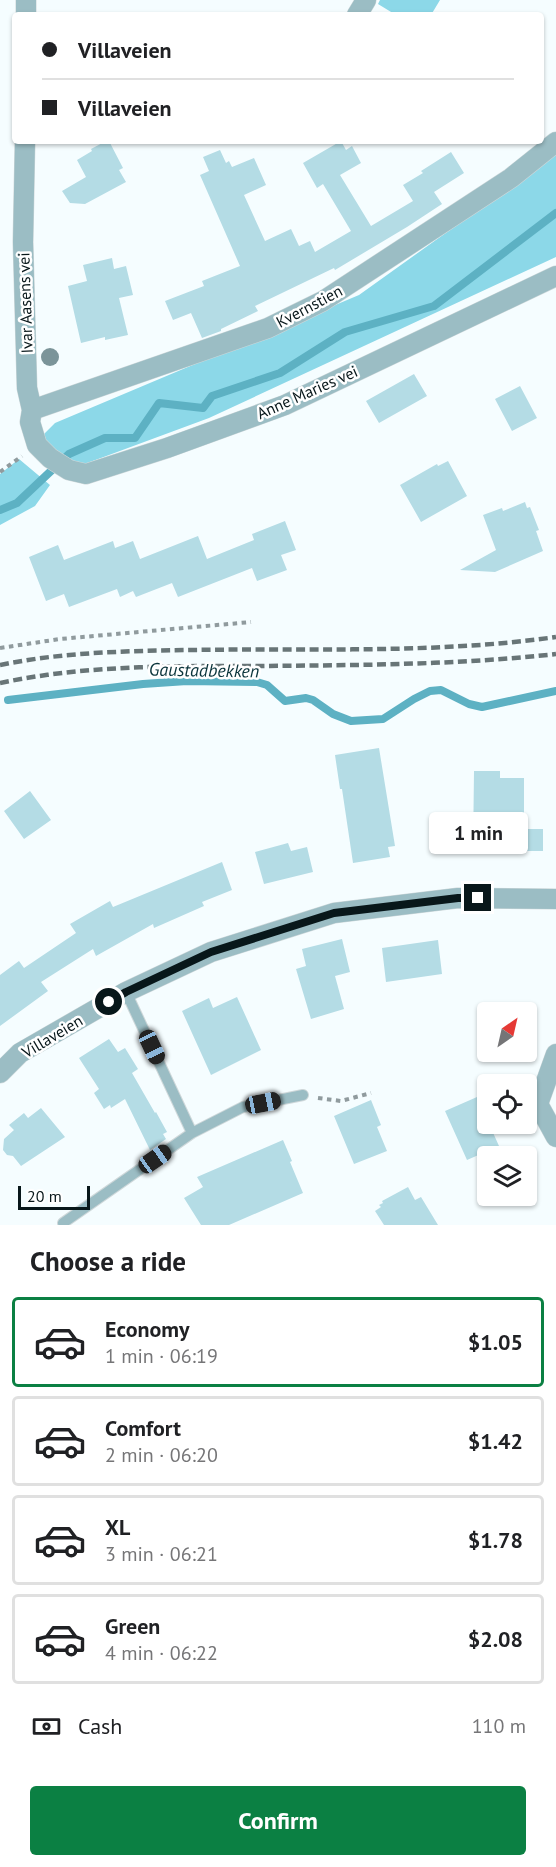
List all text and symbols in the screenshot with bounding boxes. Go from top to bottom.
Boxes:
text: Villaveien [78,36,172,64]
text: Villaveien [78,94,172,122]
street label: Ivar Aasens vei [13,252,37,354]
street label: Kvernstien [272,280,346,332]
street label: Anne Maries vei [253,361,361,423]
water label: Gaustadbekken [149,658,259,682]
callout: 1 min [428,811,528,853]
text: 1 min [454,820,503,846]
route end [464,884,491,911]
route start [95,988,122,1015]
north arrow [477,1002,537,1062]
map controls [477,1002,537,1206]
street label: Villaveien [17,1010,86,1062]
car [136,1027,168,1067]
button: locate [477,1074,537,1134]
car [244,1091,282,1115]
car [135,1141,175,1177]
button: layers [477,1146,537,1206]
scale bar [18,1183,90,1210]
text: 20 m [27,1186,62,1206]
text: Choose a ride [30,1244,186,1278]
icon: car [33,1315,87,1369]
text: Economy [105,1315,189,1343]
text: $1.05 [468,1328,523,1356]
text: 1 min · 06:19 [105,1343,218,1369]
icon: car [33,1414,87,1468]
text: Comfort [105,1414,181,1442]
text: $1.42 [468,1427,523,1455]
text: 2 min · 06:20 [105,1442,218,1468]
icon: car [33,1513,87,1567]
text: XL [105,1513,130,1541]
text: $1.78 [468,1526,523,1554]
text: 3 min · 06:21 [105,1541,218,1567]
icon: car [33,1612,87,1666]
text: Green [105,1612,160,1640]
text: $2.08 [468,1625,523,1653]
text: 4 min · 06:22 [105,1640,218,1666]
icon: cash [30,1710,63,1743]
text: Cash [78,1712,122,1740]
text: 110 m [472,1713,526,1739]
button: Confirm [30,1786,526,1855]

